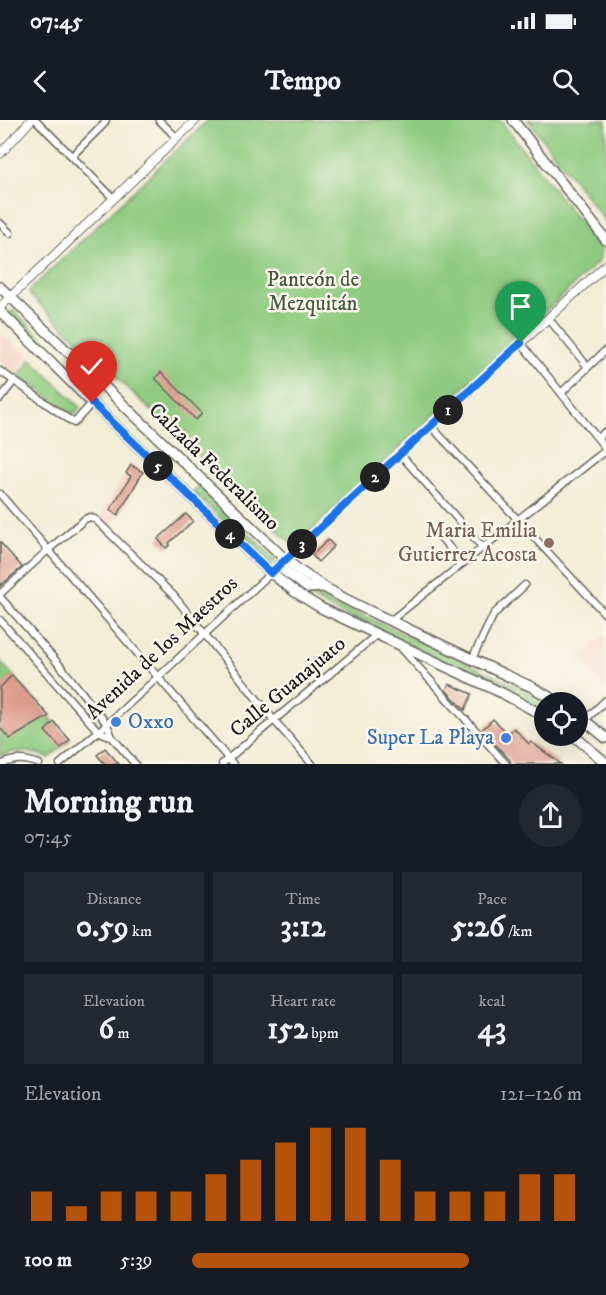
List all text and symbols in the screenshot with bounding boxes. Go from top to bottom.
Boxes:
text: 07:45 [30,8,83,35]
text: Tempo [265,64,341,98]
icon: back [24,65,57,98]
icon: search [549,65,582,98]
park label: Panteón de Mezquitán [267,267,359,317]
pin [495,281,546,343]
icon: arrive [504,290,537,323]
pin [66,341,117,403]
icon: check [75,350,108,383]
pin: 1 [433,395,463,425]
street label: Calzada Federalismo [143,398,285,536]
text: 1 [445,400,451,420]
pin: 5 [143,451,173,481]
text: 5 [154,456,162,476]
pin: 2 [360,462,390,492]
text: 2 [371,467,379,487]
place label: Maria Emilia Gutierrez Acosta [398,518,537,568]
pin: 4 [215,519,245,549]
text: 4 [225,524,235,544]
pin: 3 [287,529,317,559]
text: 3 [299,534,305,554]
marker: Maria Emilia Gutierrez Acosta [542,536,556,550]
street label: Avenida de los Maestros [81,571,243,725]
street label: Calle Guanajuato [225,631,351,743]
map controls [534,692,588,746]
button: locate [534,692,588,746]
place label: Oxxo [128,709,174,735]
marker: Oxxo [109,715,123,729]
place label: Super La Playa [367,725,494,751]
marker: Super La Playa [499,731,513,745]
text: Morning run [24,782,193,823]
button: share [519,784,582,847]
text: 07:45 [24,825,72,850]
text: Distance [86,889,142,909]
text: Time [286,889,320,909]
text: Pace [477,889,507,909]
text: 0.59 [76,909,129,946]
text: 3:12 [281,909,325,946]
text: 5:26 [452,909,505,946]
text: km [129,921,152,941]
text: /km [505,921,532,941]
text: Elevation [83,991,145,1011]
text: Heart rate [270,991,336,1011]
text: kcal [479,991,505,1011]
text: 6 [98,1011,114,1048]
text: 152 [267,1011,308,1048]
text: 43 [478,1011,506,1048]
text: m [114,1023,130,1043]
text: bpm [308,1023,339,1043]
text: Elevation [24,1082,101,1107]
text: 121–126 m [500,1082,582,1107]
text: 100 m [24,1248,72,1273]
text: 5:39 [120,1248,153,1273]

